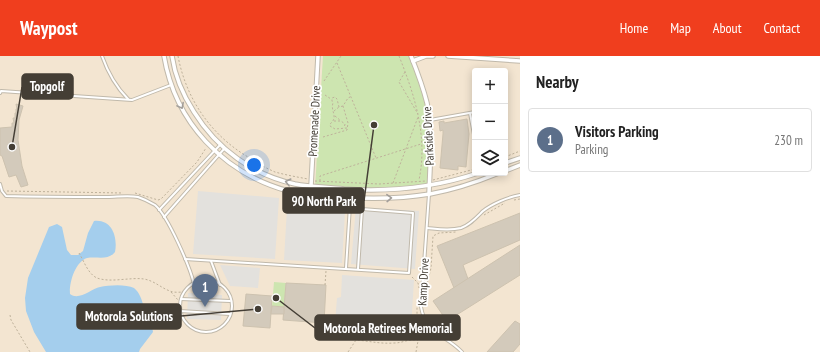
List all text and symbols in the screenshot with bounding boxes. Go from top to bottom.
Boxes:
text: Waypost [20,16,77,40]
text: Home [620,19,648,37]
text: Map [670,19,691,37]
text: About [713,19,742,37]
text: Contact [764,19,800,37]
map controls [472,68,508,176]
button: + [472,68,508,104]
text: Nearby [536,71,579,93]
callout: Topgolf [22,74,73,99]
text: Topgolf [30,78,66,95]
street label: Promenade Drive [305,85,323,157]
one-way arrow [176,102,184,109]
button: − [472,104,508,140]
street label: Parkside Drive [419,106,437,166]
text: Visitors Parking [575,122,659,141]
text: 1 [547,132,553,149]
text: 230 m [774,132,803,149]
button: layers [472,140,508,176]
text: Parking [575,141,608,158]
your location [244,155,264,175]
one-way arrow [285,178,292,187]
callout: 90 North Park [283,188,364,213]
text: 90 North Park [292,193,357,210]
one-way arrow [386,194,392,203]
street label: Kamp Drive [414,258,432,306]
pin: 1 [192,274,218,307]
callout: Motorola Solutions [77,304,181,329]
text: Motorola Solutions [85,308,173,325]
callout: Motorola Retirees Memorial [315,315,460,340]
text: Motorola Retirees Memorial [323,320,453,337]

